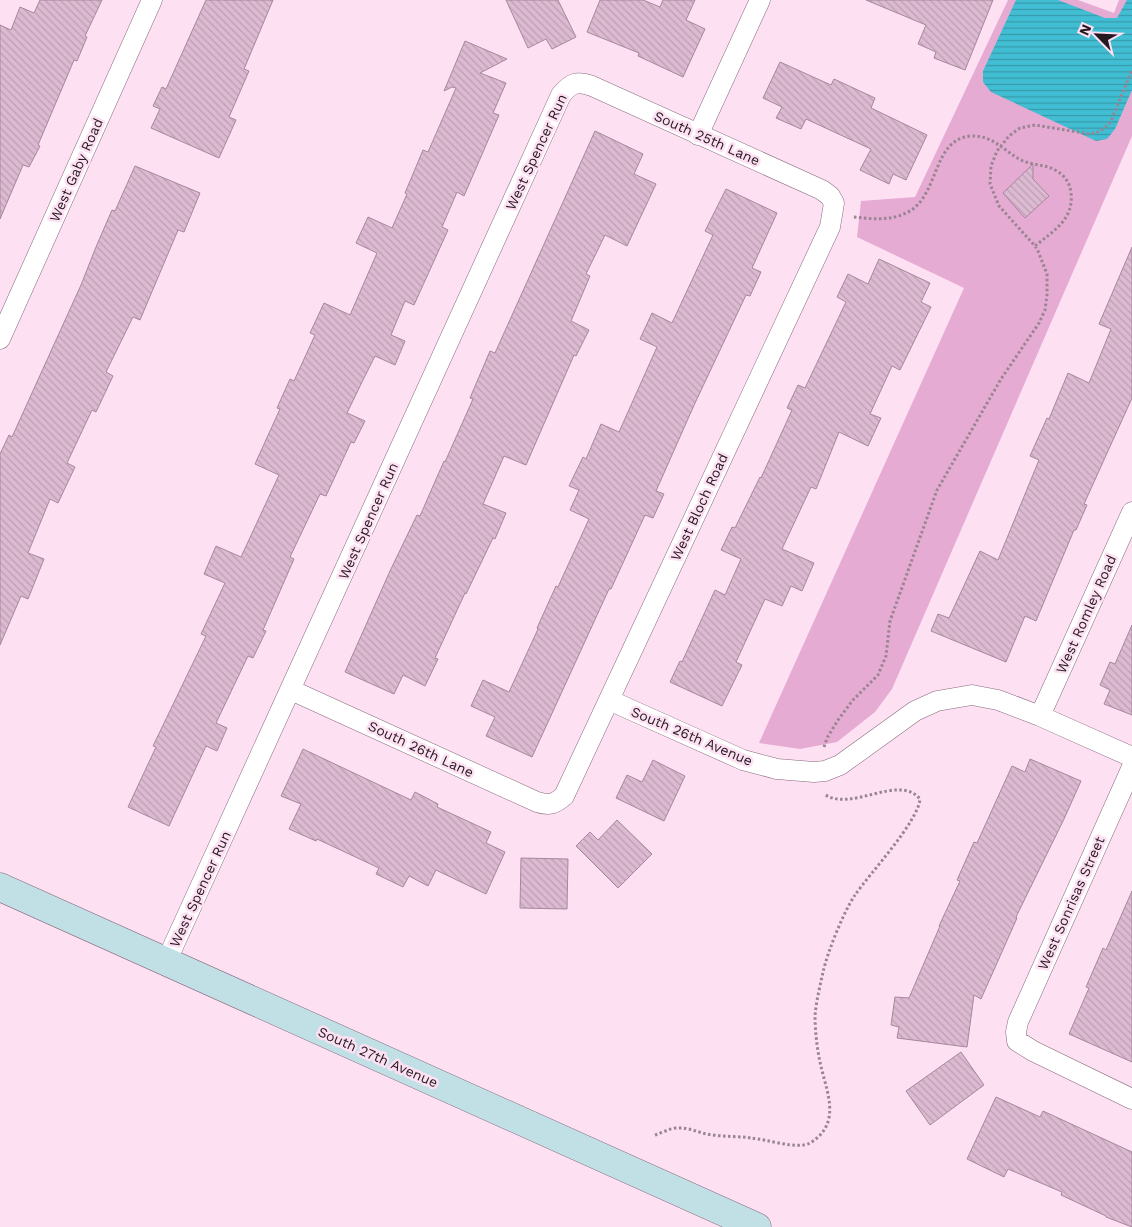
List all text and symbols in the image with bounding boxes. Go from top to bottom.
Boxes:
north arrow [1072,10,1122,60]
text: N [1076,22,1095,38]
street label: West Spencer Run [502,92,570,212]
street label: South 25th Lane [652,108,762,168]
street label: West Gaby Road [46,116,106,224]
street label: West Bloch Road [667,451,731,563]
street label: West Spencer Run [335,460,401,582]
street label: West Romley Road [1053,552,1119,676]
street label: South 26th Avenue [629,703,755,769]
street label: South 26th Lane [366,718,476,780]
street label: West Spencer Run [166,829,234,949]
street label: West Sonrisas Street [1034,834,1108,972]
street label: South 27th Avenue [316,1023,440,1091]

